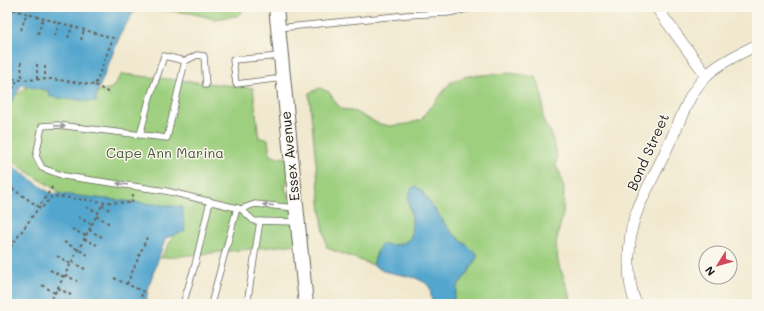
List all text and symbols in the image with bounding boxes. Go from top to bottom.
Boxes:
street label: Essex Avenue [275,110,304,202]
street label: Bond Street [622,110,673,193]
one-way arrow [54,123,67,129]
park label: Cape Ann Marina [106,143,224,162]
one-way arrow [116,181,128,187]
one-way arrow [262,202,274,208]
north arrow [698,245,738,285]
text: N [701,263,718,279]

